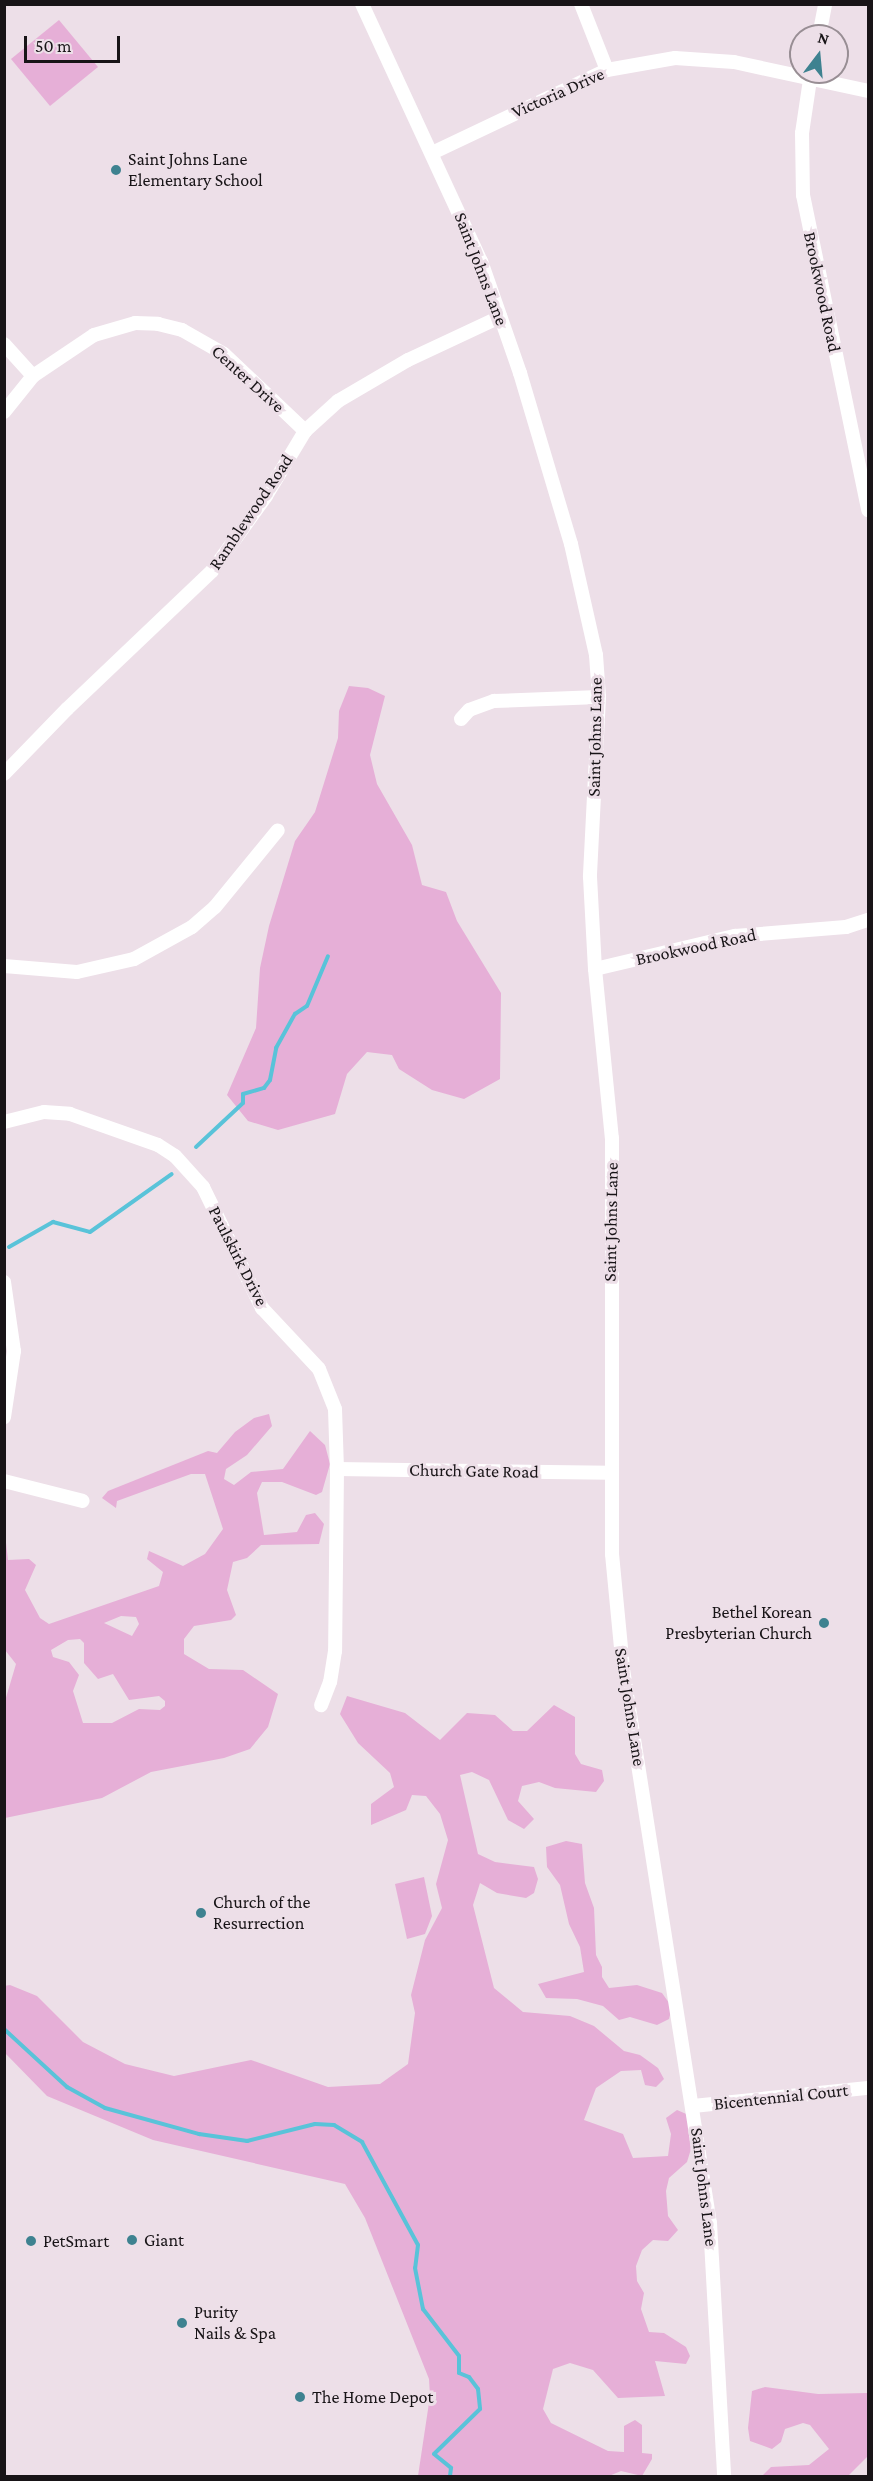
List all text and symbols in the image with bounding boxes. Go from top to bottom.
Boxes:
scale bar [27,24,123,62]
north arrow [789,24,849,84]
text: N [816,28,831,48]
text: 50 m [35,36,72,56]
street label: Victoria Drive [508,63,608,123]
place label: Saint Johns Lane Elementary School [128,149,263,192]
marker: Saint Johns Lane Elementary School [109,163,123,177]
street label: Saint Johns Lane [450,209,512,329]
street label: Brookwood Road [799,230,845,354]
street label: Center Drive [207,341,289,417]
street label: Ramblewood Road [204,450,298,574]
street label: Saint Johns Lane [583,677,607,797]
street label: Brookwood Road [634,924,758,970]
street label: Saint Johns Lane [599,1162,623,1282]
street label: Paulskirk Drive [204,1202,272,1310]
street label: Church Gate Road [409,1459,539,1483]
place label: Bethel Korean Presbyterian Church [665,1602,812,1644]
marker: Bethel Korean Presbyterian Church [817,1616,831,1630]
street label: Saint Johns Lane [610,1646,650,1768]
place label: Church of the Resurrection [213,1892,310,1934]
marker: Church of the Resurrection [194,1906,208,1920]
street label: Bicentennial Court [713,2079,849,2115]
street label: Saint Johns Lane [686,2126,722,2248]
place label: Giant [144,2229,184,2251]
place label: PetSmart [43,2230,109,2252]
marker: Giant [125,2233,139,2247]
marker: PetSmart [24,2234,38,2248]
place label: Purity Nails & Spa [194,2302,276,2344]
marker: Purity Nails & Spa [175,2316,189,2330]
place label: The Home Depot [312,2386,433,2408]
marker: The Home Depot [293,2390,307,2404]

